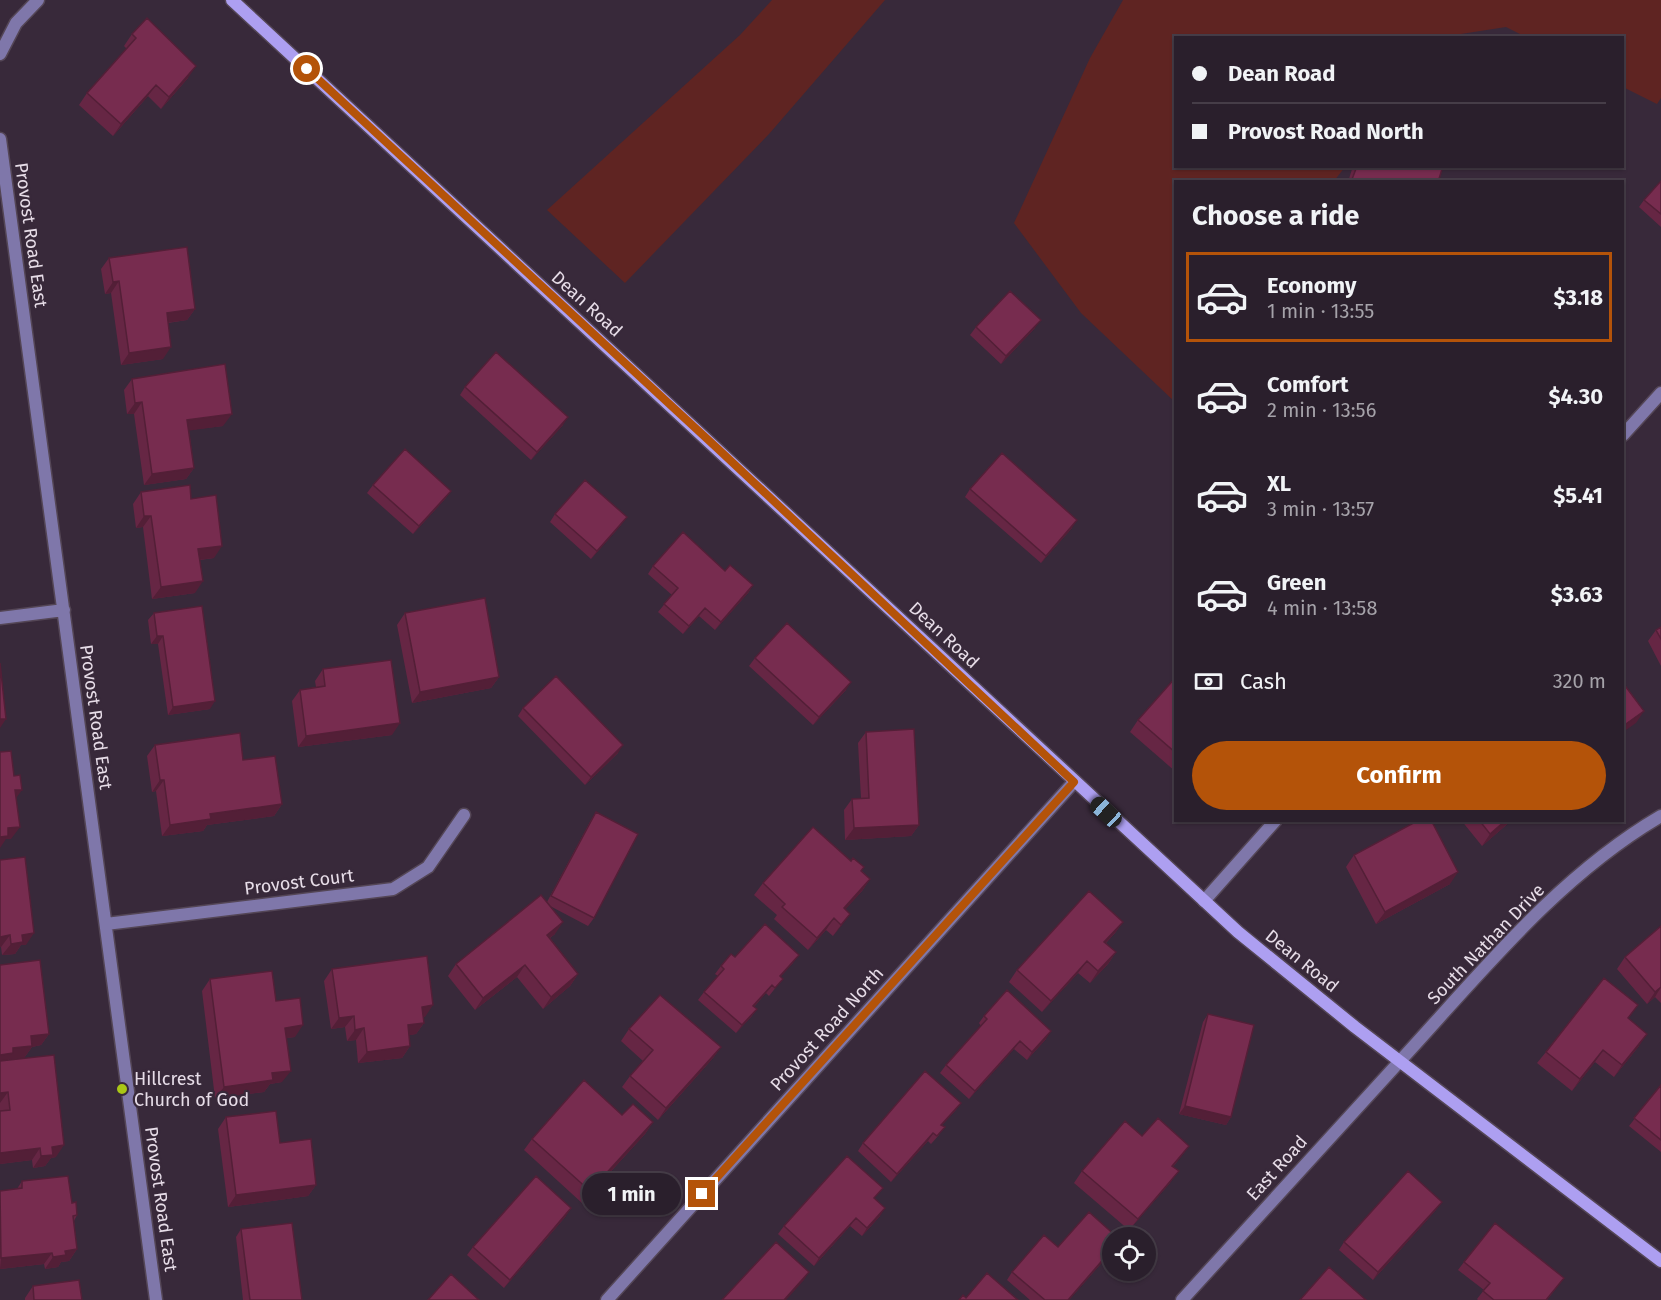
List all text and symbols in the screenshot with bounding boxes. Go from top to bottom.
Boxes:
route start [293,55,320,82]
text: Dean Road [1228,60,1335,87]
text: Provost Road North [1228,118,1424,145]
street label: Provost Road East [10,161,52,309]
text: Choose a ride [1192,200,1359,232]
street label: Dean Road [547,266,627,342]
icon: car [1195,270,1249,324]
text: Economy [1267,272,1356,299]
text: $3.18 [1553,284,1603,311]
text: 1 min · 13:55 [1267,299,1374,323]
icon: car [1195,369,1249,423]
text: Comfort [1267,371,1348,398]
text: $4.30 [1549,383,1603,410]
text: 2 min · 13:56 [1267,398,1376,422]
icon: car [1195,468,1249,522]
text: XL [1267,470,1291,497]
text: $5.41 [1553,482,1603,509]
text: 3 min · 13:57 [1267,497,1374,521]
icon: car [1195,567,1249,621]
text: Green [1267,569,1326,596]
text: $3.63 [1551,581,1603,608]
text: 4 min · 13:58 [1267,596,1377,620]
street label: Dean Road [904,597,984,673]
street label: Provost Road East [75,643,117,791]
icon: cash [1192,665,1225,698]
text: Cash [1240,668,1287,695]
text: 320 m [1553,669,1606,693]
button: Confirm [1192,741,1606,810]
car [1087,793,1125,831]
street label: Provost Court [243,864,355,900]
street label: South Nathan Drive [1423,879,1549,1009]
street label: Dean Road [1261,925,1343,997]
street label: Provost Road North [766,963,888,1095]
place label: Hillcrest Church of God [134,1068,249,1111]
marker: Hillcrest Church of God [115,1082,129,1096]
street label: Provost Road East [140,1125,182,1273]
street label: East Road [1242,1131,1312,1205]
callout: 1 min [582,1173,681,1215]
route end [688,1180,715,1207]
text: 1 min [607,1182,656,1206]
map controls [1102,1227,1156,1281]
button: locate [1102,1227,1156,1281]

